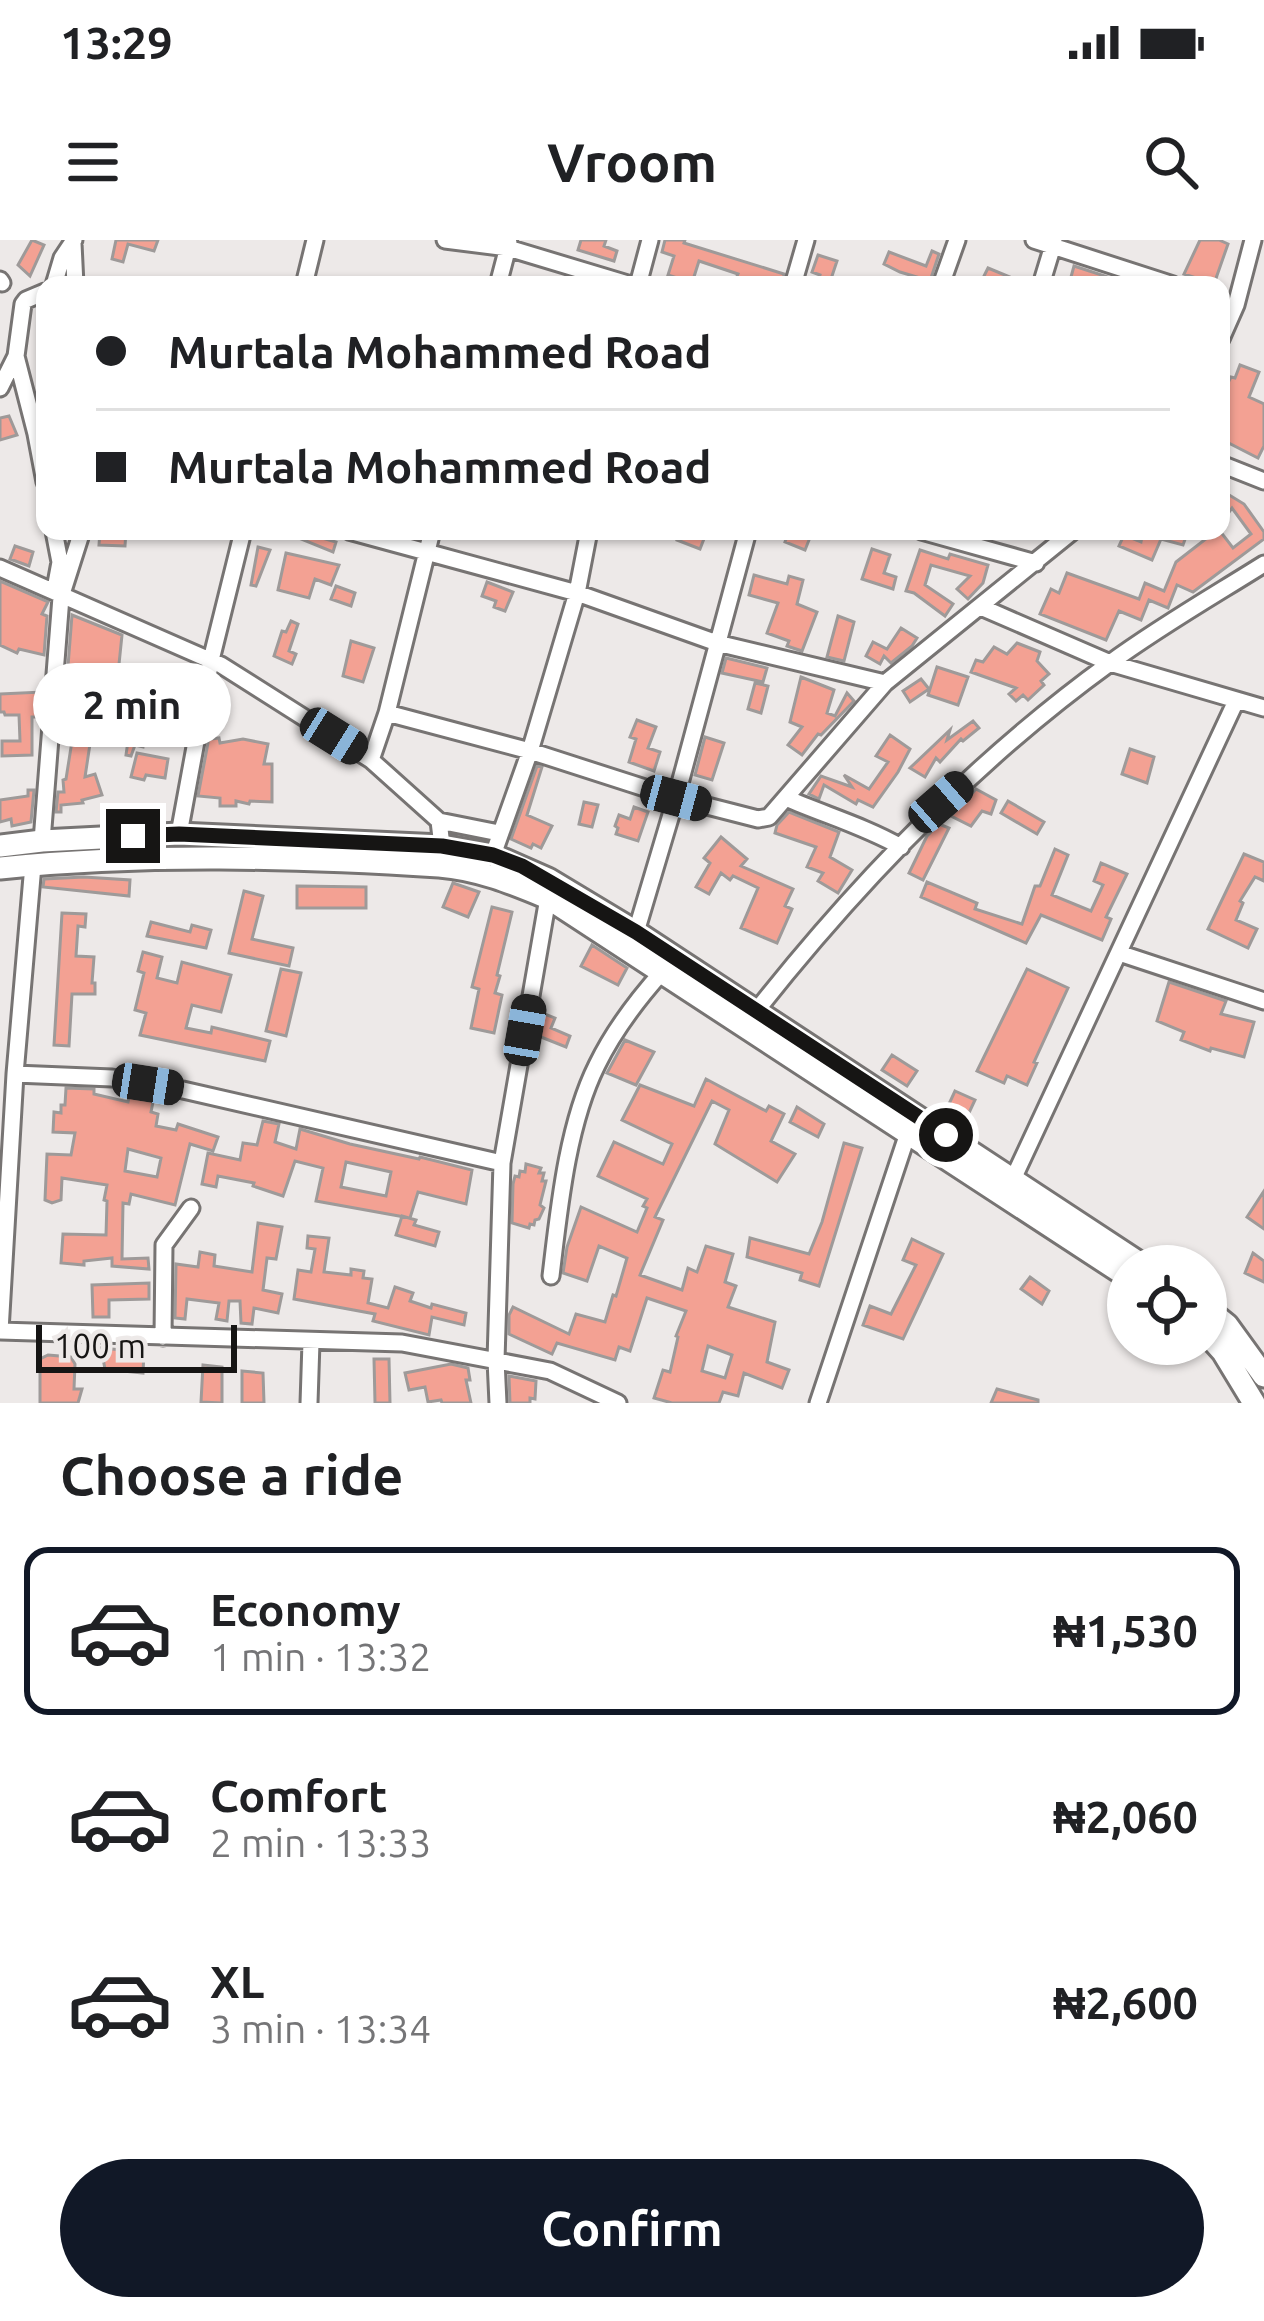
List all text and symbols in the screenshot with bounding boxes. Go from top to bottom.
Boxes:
text: 13:29 [60,17,173,68]
icon: menu [60,129,126,195]
icon: search [1138,129,1204,195]
text: Vroom [547,132,717,192]
text: Murtala Mohammed Road [168,326,711,377]
text: Murtala Mohammed Road [168,441,711,492]
callout: 2 min [34,662,232,746]
text: 2 min [83,683,181,726]
car [294,702,374,770]
car [902,765,980,839]
car [637,771,715,825]
route end [106,809,160,863]
car [501,991,549,1069]
car [110,1061,186,1107]
route start [919,1108,973,1162]
map controls [1107,1245,1227,1365]
button: locate [1107,1245,1227,1365]
scale bar [36,1319,237,1372]
text: 100 m [54,1327,146,1364]
text: Choose a ride [60,1445,403,1505]
icon: car [66,1577,174,1685]
text: Economy [210,1584,401,1635]
text: ₦1,530 [1053,1605,1198,1656]
text: 1 min · 13:32 [210,1635,431,1678]
icon: car [66,1763,174,1871]
text: Comfort [210,1770,387,1821]
text: ₦2,060 [1053,1791,1198,1842]
text: 2 min · 13:33 [210,1821,431,1864]
icon: car [66,1949,174,2057]
text: XL [210,1956,264,2007]
text: ₦2,600 [1053,1977,1198,2028]
text: 3 min · 13:34 [210,2007,431,2050]
button: Confirm [60,2159,1204,2297]

